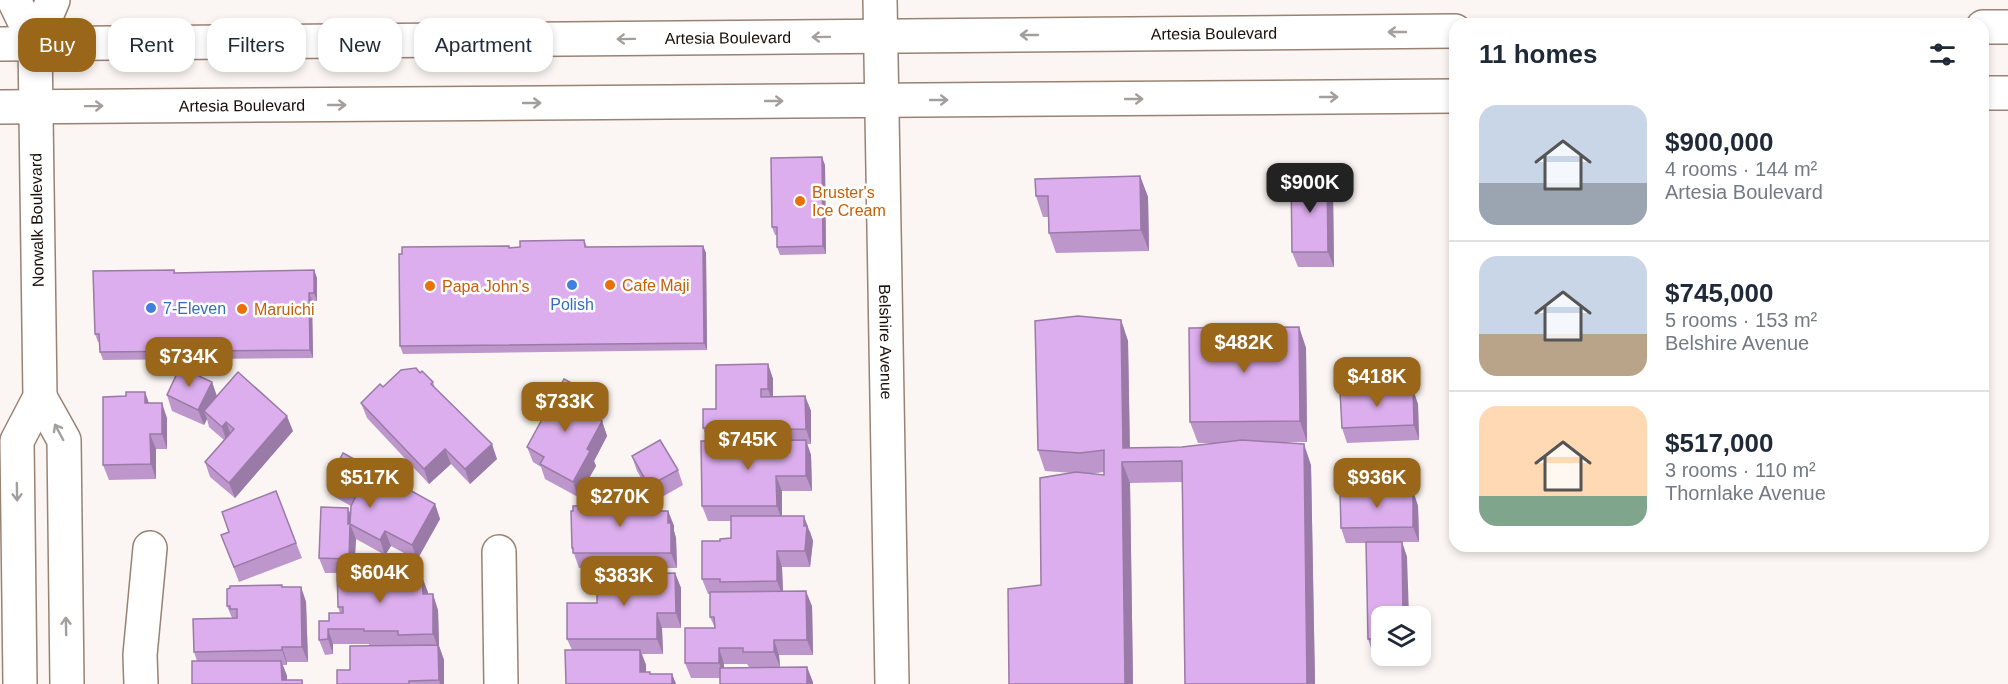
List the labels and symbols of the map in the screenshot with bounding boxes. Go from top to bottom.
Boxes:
street label: Artesia Boulevard [1151,24,1277,42]
one-way arrow [1387,26,1407,38]
street label: Artesia Boulevard [665,28,791,47]
one-way arrow [1020,29,1040,41]
one-way arrow [812,31,832,43]
one-way arrow [617,33,637,44]
one-way arrow [1319,91,1339,103]
one-way arrow [1124,93,1144,105]
one-way arrow [929,94,949,106]
street label: Artesia Boulevard [179,96,305,114]
one-way arrow [764,96,784,107]
one-way arrow [522,97,542,109]
one-way arrow [327,99,347,111]
one-way arrow [83,100,103,112]
street label: Norwalk Boulevard [27,153,47,287]
pin: $900K [1268,163,1352,214]
place label: Bruster's Ice Cream [812,184,886,219]
marker: Bruster's Ice Cream [793,194,807,208]
place label: Cafe Maji [622,277,690,294]
place label: Papa John's [442,278,530,295]
marker: Polish [565,278,579,292]
marker: Cafe Maji [603,278,617,292]
marker: Papa John's [423,279,437,293]
street label: Belshire Avenue [876,284,896,400]
place label: Polish [550,296,594,313]
place label: 7-Eleven [163,300,226,317]
marker: 7-Eleven [144,301,158,315]
place label: Maruichi [254,301,314,318]
marker: Maruichi [235,302,249,316]
pin: $482K [1202,323,1286,374]
pin: $734K [147,337,231,388]
pin: $418K [1335,357,1419,408]
pin: $733K [523,382,607,433]
pin: $745K [706,420,790,471]
one-way arrow [53,424,65,441]
pin: $517K [328,458,412,509]
pin: $936K [1335,458,1419,509]
pin: $270K [578,477,662,528]
one-way arrow [12,482,23,502]
pin: $604K [338,553,422,604]
pin: $383K [582,556,666,607]
one-way arrow [60,616,72,636]

